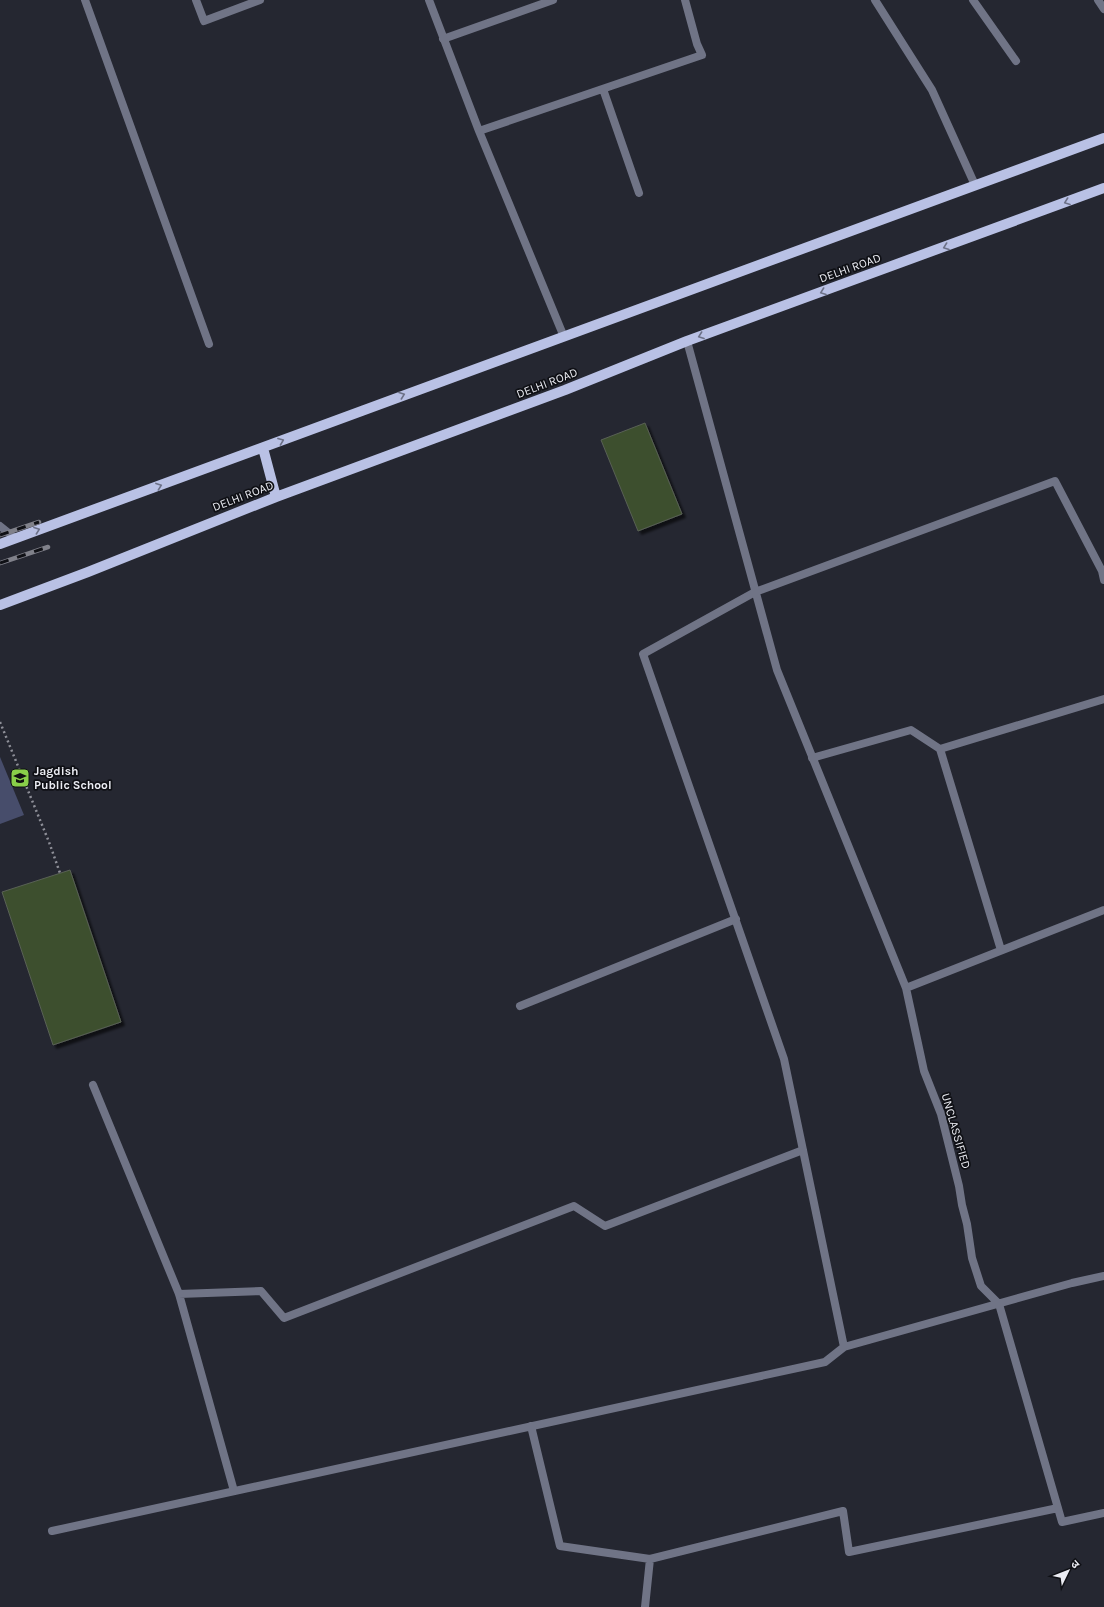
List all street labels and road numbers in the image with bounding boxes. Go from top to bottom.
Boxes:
street label: DELHI ROAD [817,250,883,286]
street label: DELHI ROAD [514,365,580,401]
street label: DELHI ROAD [210,478,276,514]
street label: UNCLASSIFIED [939,1092,974,1171]

